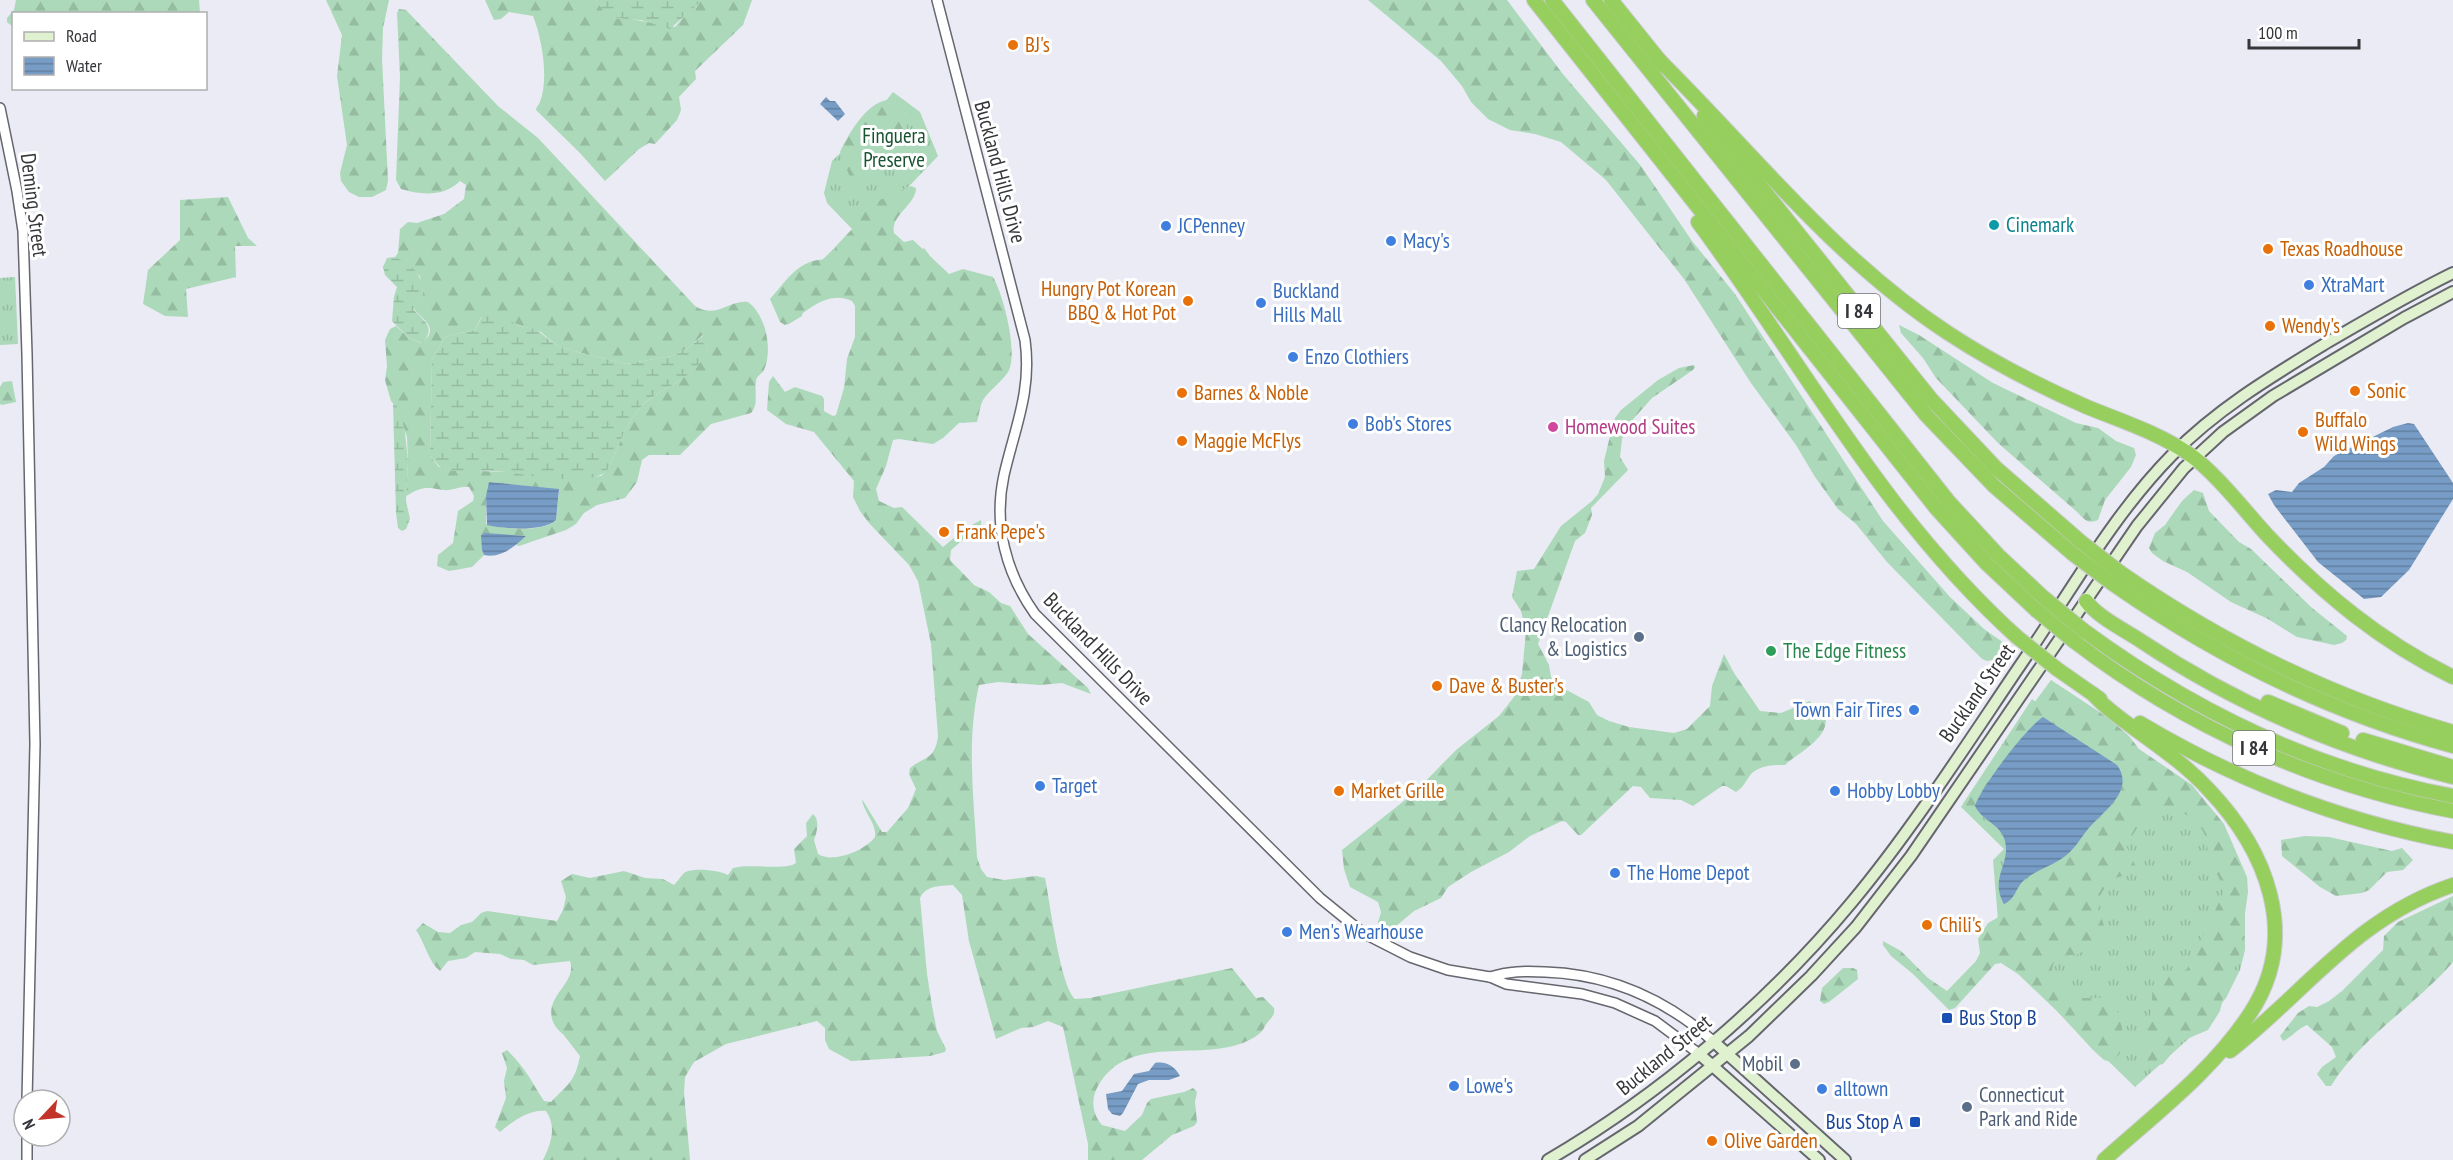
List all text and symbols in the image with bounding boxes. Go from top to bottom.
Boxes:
legend [12,12,207,90]
scale bar [2249,12,2358,50]
text: 100 m [2258,21,2298,44]
text: Road [66,24,97,47]
place label: BJ's [1025,31,1050,58]
marker: BJ's [1006,38,1020,52]
text: Water [66,54,102,77]
street label: Buckland Hills Drive [969,98,1032,246]
park label: Finguera Preserve [862,122,926,173]
street label: Deming Street [15,152,54,258]
place label: Cinemark [2006,211,2074,238]
place label: JCPenney [1177,212,1245,239]
marker: Cinemark [1987,218,2001,232]
marker: JCPenney [1159,219,1173,233]
place label: Macy's [1403,227,1450,254]
marker: Macy's [1384,234,1398,248]
place label: Texas Roadhouse [2280,235,2403,262]
marker: Texas Roadhouse [2261,242,2275,256]
place label: XtraMart [2321,271,2385,298]
place label: Hungry Pot Korean BBQ & Hot Pot [1041,275,1176,326]
place label: Buckland Hills Mall [1273,277,1342,328]
marker: XtraMart [2302,278,2316,292]
marker: Hungry Pot Korean BBQ & Hot Pot [1181,294,1195,308]
road number: I 84 [1838,294,1880,328]
marker: Buckland Hills Mall [1254,296,1268,310]
place label: Wendy's [2282,312,2340,339]
marker: Wendy's [2263,319,2277,333]
place label: Enzo Clothiers [1305,343,1409,370]
marker: Enzo Clothiers [1286,350,1300,364]
place label: Sonic [2367,377,2407,404]
place label: Barnes & Noble [1194,379,1309,406]
marker: Sonic [2348,384,2362,398]
marker: Barnes & Noble [1175,386,1189,400]
place label: Buffalo Wild Wings [2315,406,2396,457]
place label: Bob's Stores [1365,410,1452,437]
place label: Homewood Suites [1565,413,1695,440]
marker: Bob's Stores [1346,417,1360,431]
marker: Homewood Suites [1546,420,1560,434]
marker: Buffalo Wild Wings [2296,425,2310,439]
place label: Maggie McFlys [1194,427,1301,454]
marker: Maggie McFlys [1175,434,1189,448]
place label: Frank Pepe's [956,518,1045,545]
marker: Frank Pepe's [937,525,951,539]
street label: Buckland Hills Drive [1038,587,1159,711]
place label: Clancy Relocation & Logistics [1499,611,1627,662]
marker: Clancy Relocation & Logistics [1632,630,1646,644]
place label: The Edge Fitness [1783,637,1906,664]
street label: Buckland Street [1933,638,2021,747]
marker: The Edge Fitness [1764,644,1778,658]
place label: Dave & Buster's [1449,672,1564,699]
marker: Dave & Buster's [1430,679,1444,693]
place label: Town Fair Tires [1793,696,1902,723]
marker: Town Fair Tires [1907,703,1921,717]
road number: I 84 [2233,731,2275,765]
place label: Target [1052,772,1098,799]
place label: Market Grille [1351,777,1444,804]
place label: Hobby Lobby [1847,777,1940,804]
marker: Target [1033,779,1047,793]
marker: Market Grille [1332,784,1346,798]
marker: Hobby Lobby [1828,784,1842,798]
place label: The Home Depot [1627,859,1750,886]
marker: The Home Depot [1608,866,1622,880]
place label: Chili's [1939,911,1982,938]
place label: Men's Wearhouse [1299,918,1424,945]
marker: Chili's [1920,918,1934,932]
marker: Men's Wearhouse [1280,925,1294,939]
place label: Bus Stop B [1959,1004,2037,1031]
street label: Buckland Street [1611,1008,1717,1101]
marker: Bus Stop B [1940,1011,1954,1025]
place label: Mobil [1742,1050,1783,1077]
marker: Mobil [1788,1057,1802,1071]
place label: Lowe's [1466,1072,1513,1099]
place label: alltown [1834,1075,1888,1102]
marker: Lowe's [1447,1079,1461,1093]
place label: Connecticut Park and Ride [1979,1081,2078,1132]
marker: alltown [1815,1082,1829,1096]
north arrow [12,1088,72,1148]
marker: Connecticut Park and Ride [1960,1100,1974,1114]
place label: Bus Stop A [1826,1108,1903,1135]
marker: Bus Stop A [1908,1115,1922,1129]
text: N [18,1116,39,1133]
place label: Olive Garden [1724,1127,1818,1154]
marker: Olive Garden [1705,1134,1719,1148]

